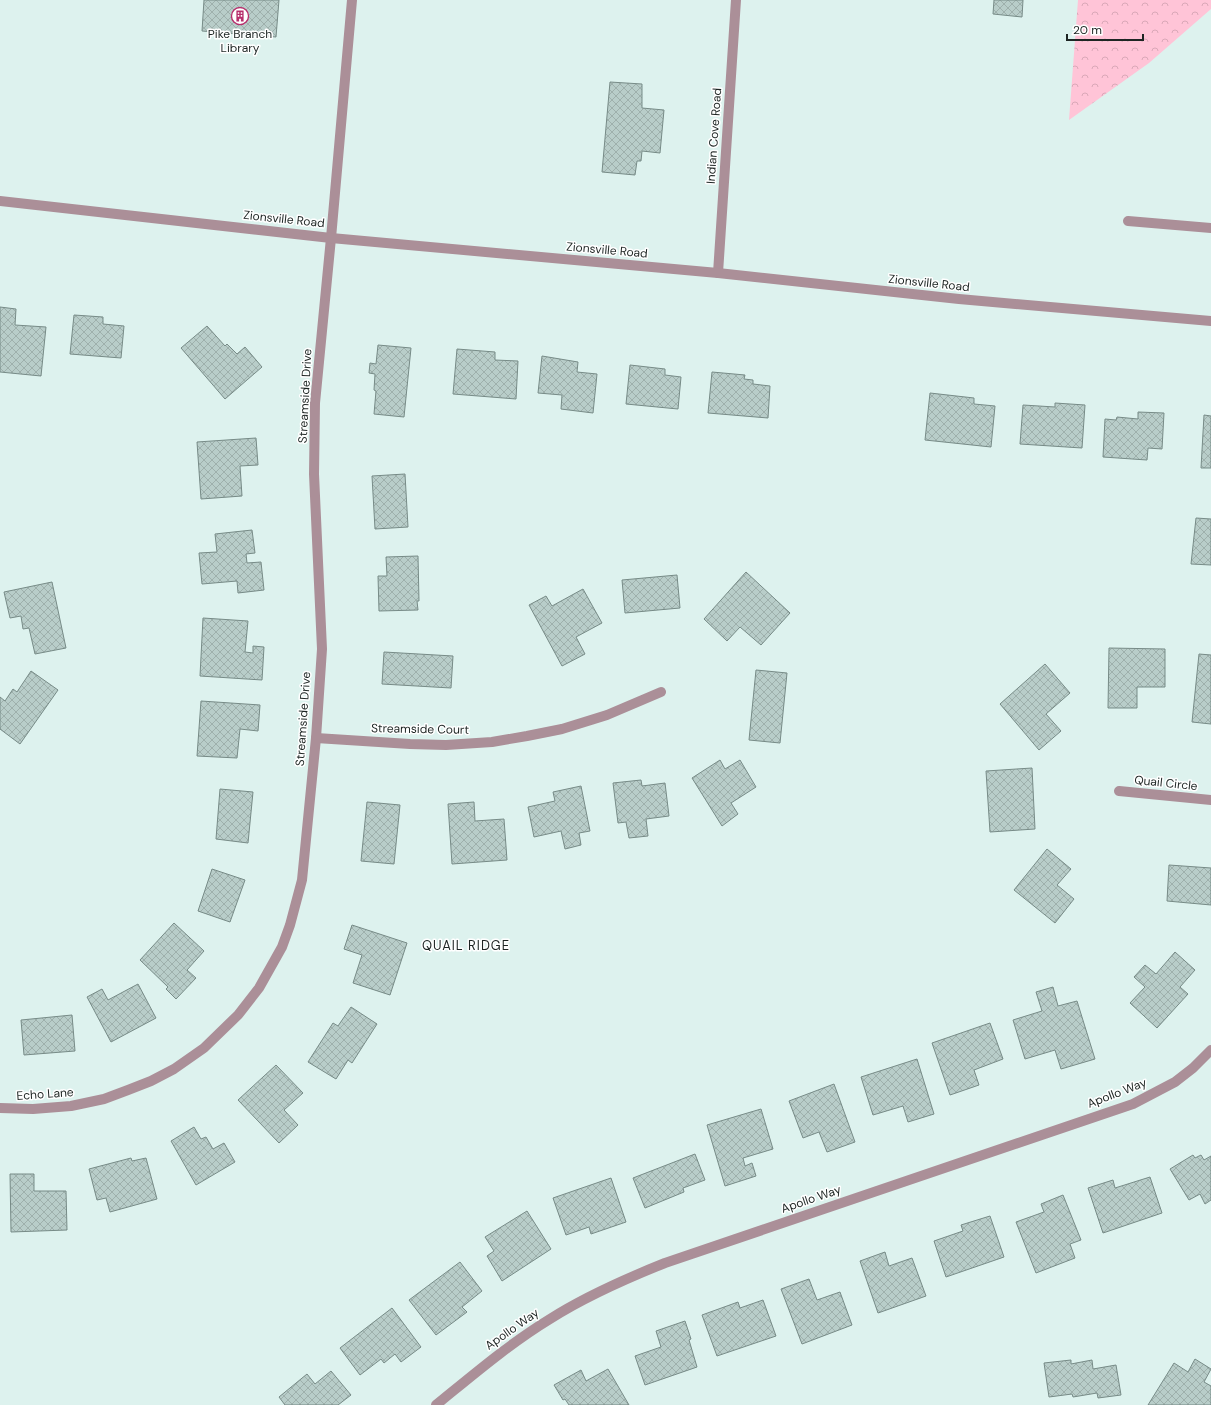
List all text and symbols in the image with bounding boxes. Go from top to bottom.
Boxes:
building icon: Pike Branch Library [230,6,250,26]
scale bar [1067,16,1143,42]
text: 20 m [1073,22,1102,38]
place label: Pike Branch Library [208,26,272,56]
street label: Indian Cove Road [703,88,725,184]
street label: Zionsville Road [243,207,325,231]
street label: Zionsville Road [566,238,648,262]
street label: Zionsville Road [888,271,970,295]
street label: Streamside Drive [295,348,315,444]
street label: Streamside Drive [292,671,314,767]
street label: Streamside Court [371,720,469,738]
street label: Quail Circle [1134,772,1199,794]
district label: QUAIL RIDGE [422,937,510,954]
street label: Apollo Way [1085,1074,1149,1112]
street label: Echo Lane [16,1084,74,1104]
street label: Apollo Way [779,1181,843,1217]
street label: Apollo Way [482,1304,542,1353]

